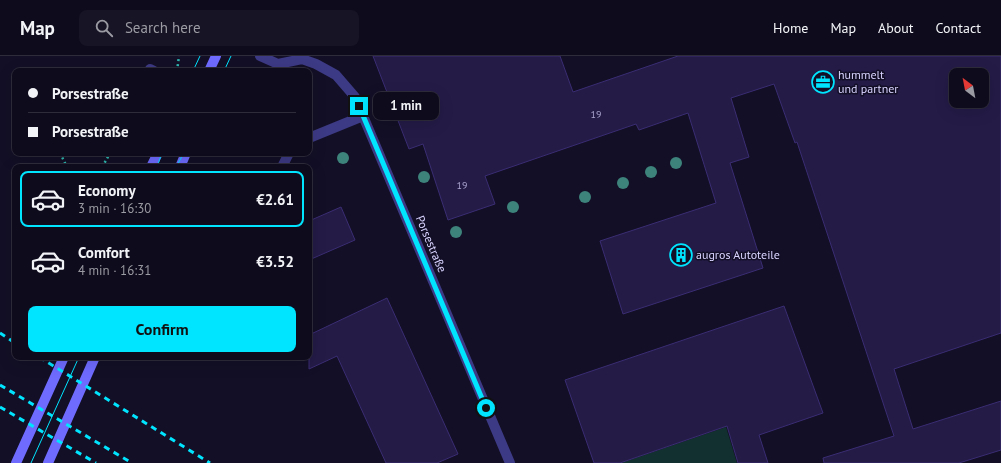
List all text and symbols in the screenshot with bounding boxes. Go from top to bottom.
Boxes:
search box [79,10,359,46]
text: Map [20,16,55,40]
icon: search [93,17,115,39]
text: Search here [125,18,201,37]
text: Home [773,19,808,37]
text: Map [830,19,856,37]
text: About [878,19,914,37]
text: Contact [936,19,981,37]
place label: hummelt und partner [838,67,898,96]
north arrow [949,68,989,108]
map controls [949,68,989,108]
office icon: hummelt und partner [810,69,836,95]
text: Porsestraße [52,84,129,103]
callout: 1 min [373,92,439,120]
route end [350,97,368,115]
text: 1 min [390,97,422,114]
house number: 19 [591,108,601,121]
text: Porsestraße [52,122,129,141]
house number: 19 [457,179,467,192]
icon: car [30,181,66,217]
text: Economy [78,181,136,200]
text: €2.61 [256,190,294,209]
text: 3 min · 16:30 [78,200,151,217]
street label: Porsestraße [413,213,450,274]
building icon: augros Autoteile [668,242,694,268]
icon: car [30,243,66,279]
text: Comfort [78,243,130,262]
place label: augros Autoteile [696,247,780,262]
text: €3.52 [256,252,294,271]
text: 4 min · 16:31 [78,262,151,279]
button: Confirm [28,306,296,352]
route start [477,399,495,417]

